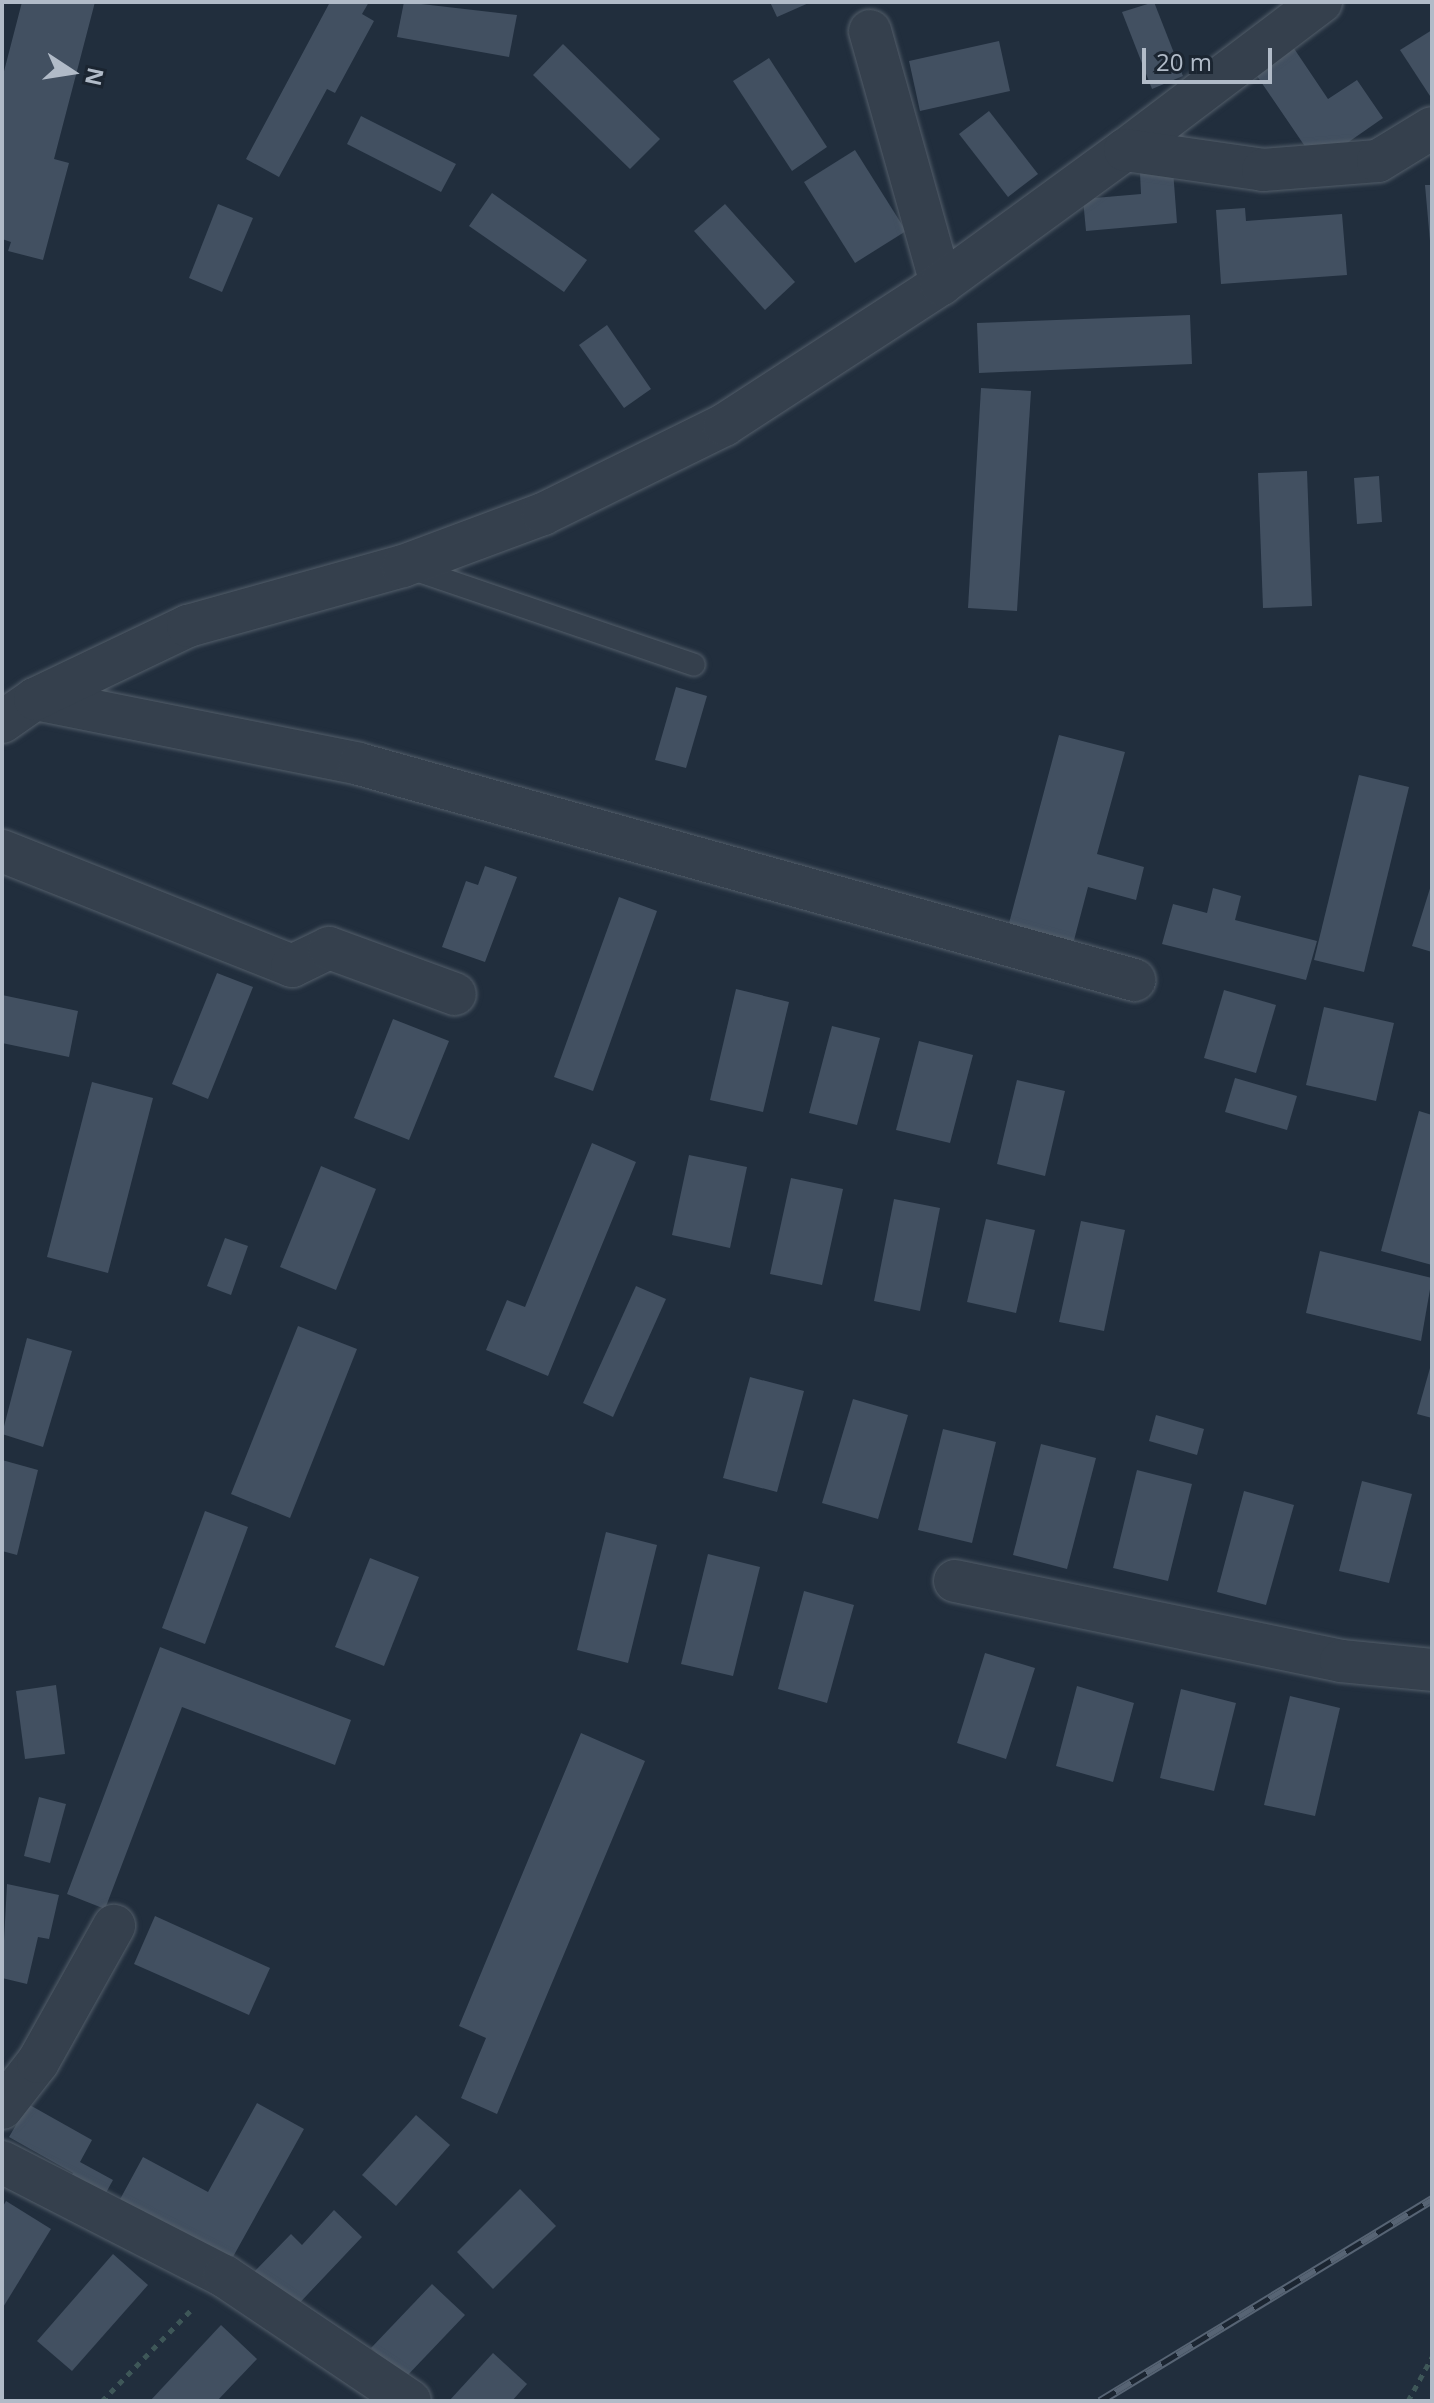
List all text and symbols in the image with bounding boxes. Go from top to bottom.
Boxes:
north arrow [32,32,112,112]
scale bar [1146,32,1276,82]
text: 20 m [1156,45,1212,78]
text: N [79,65,112,89]

